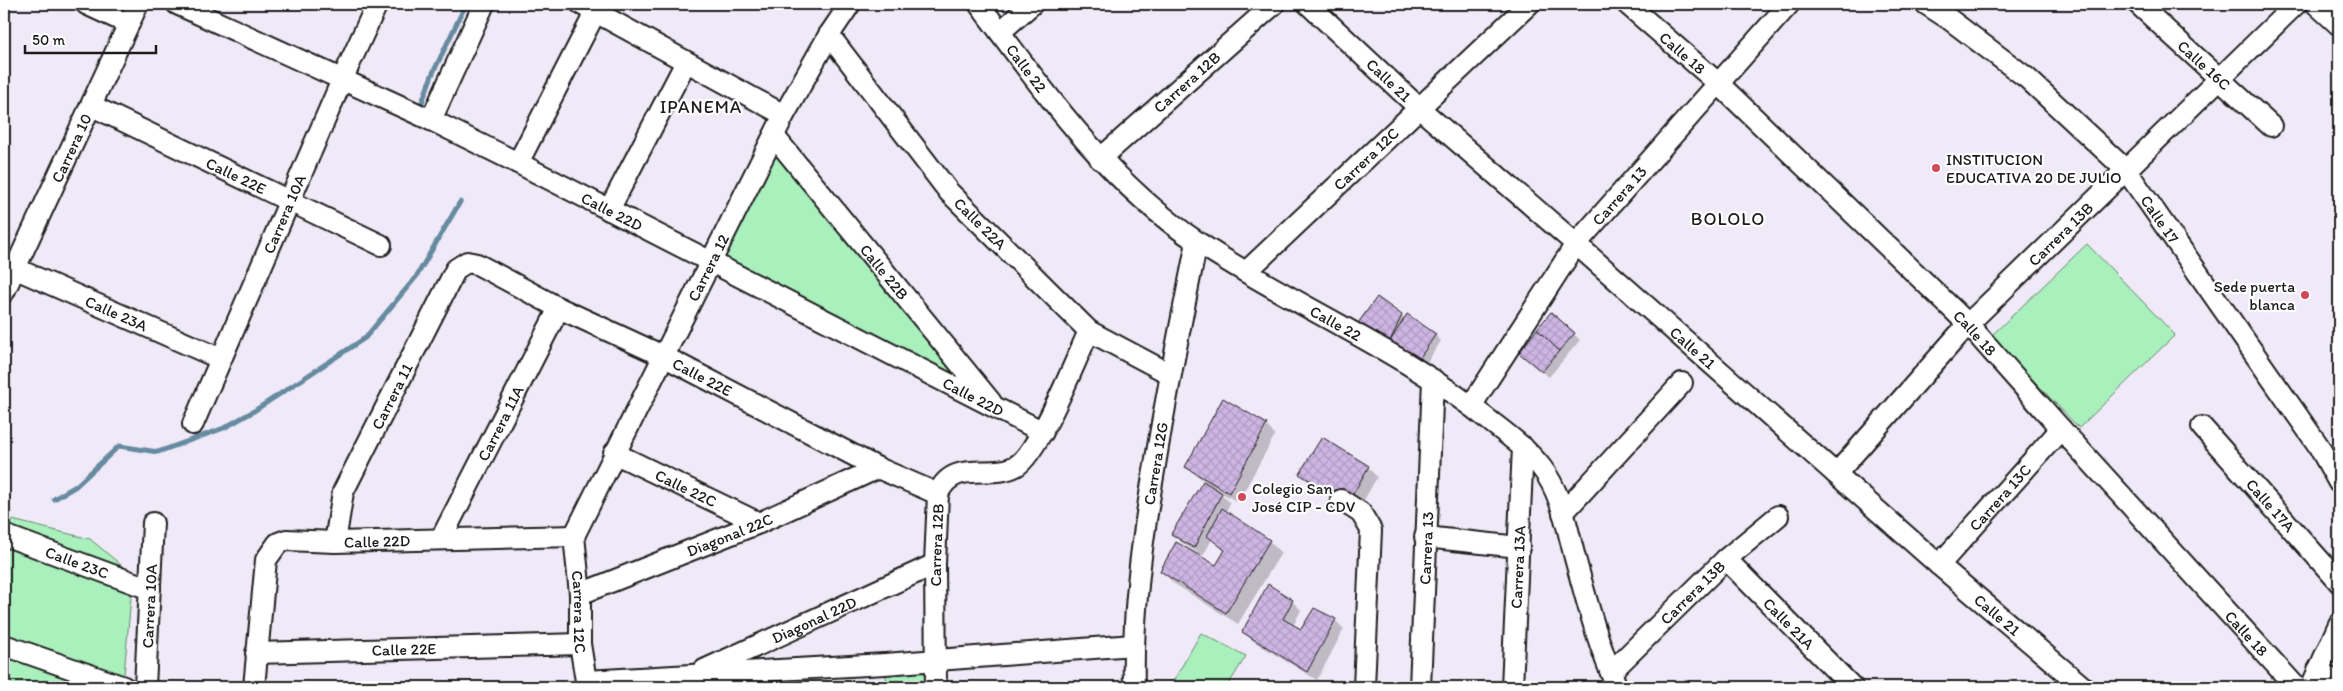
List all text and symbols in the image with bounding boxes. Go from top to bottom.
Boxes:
scale bar [25,22,156,54]
street label: Calle 18 [1656,27,1710,78]
text: 50 m [32,31,65,49]
street label: Calle 16C [2174,36,2235,94]
street label: Calle 22 [1002,40,1052,97]
street label: Carrera 12B [1149,47,1224,117]
street label: Calle 21 [1363,54,1416,106]
district label: IPANEMA [660,96,742,118]
street label: Carrera 10 [47,110,95,186]
street label: Carrera 12C [1329,123,1403,194]
place label: INSTITUCION EDUCATIVA 20 DE JULIO [1946,150,2121,187]
street label: Calle 22E [203,153,270,198]
street label: Carrera 13 [1588,162,1651,229]
marker: INSTITUCION EDUCATIVA 20 DE JULIO [1930,162,1942,174]
street label: Carrera 10A [259,171,310,256]
street label: Calle 22D [578,188,646,235]
street label: Calle 17 [2137,191,2183,247]
street label: Calle 22A [950,193,1011,253]
street label: Carrera 13B [2024,198,2097,270]
district label: BOLOLO [1691,208,1765,230]
street label: Carrera 12 [683,230,733,304]
street label: Calle 22B [856,240,913,303]
place label: Sede puerta blanca [2214,277,2295,314]
marker: Sede puerta blanca [2299,289,2311,301]
street label: Calle 23A [82,291,151,335]
street label: Calle 22 [1307,301,1365,345]
street label: Calle 18 [1950,306,2001,360]
street label: Calle 21 [1666,322,1720,373]
street label: Calle 22E [669,353,736,400]
street label: Carrera 11 [367,359,416,433]
street label: Calle 22D [940,373,1008,420]
street label: Carrera 11A [473,382,527,464]
street label: Carrera 12G [1139,420,1172,506]
street label: Carrera 13C [1965,460,2035,535]
street label: Calle 22C [652,465,720,511]
street label: Calle 17A [2242,474,2299,535]
place label: Colegio San José CIP - CDV [1252,479,1356,516]
marker: Colegio San José CIP - CDV [1236,491,1248,503]
street label: Carrera 12B [925,503,947,587]
street label: Diagonal 22C [684,509,776,560]
street label: Carrera 13 [1415,511,1437,585]
street label: Carrera 13A [1506,525,1529,609]
street label: Calle 22D [344,531,411,551]
street label: Calle 23C [43,542,112,582]
street label: Carrera 13B [1656,556,1729,628]
street label: Carrera 10A [137,563,160,649]
street label: Carrera 12C [568,569,591,655]
street label: Calle 21 [1970,590,2025,640]
street label: Diagonal 22D [768,592,860,647]
street label: Calle 21A [1760,593,1819,653]
street label: Calle 18 [2221,606,2273,660]
street label: Calle 22E [371,638,437,659]

